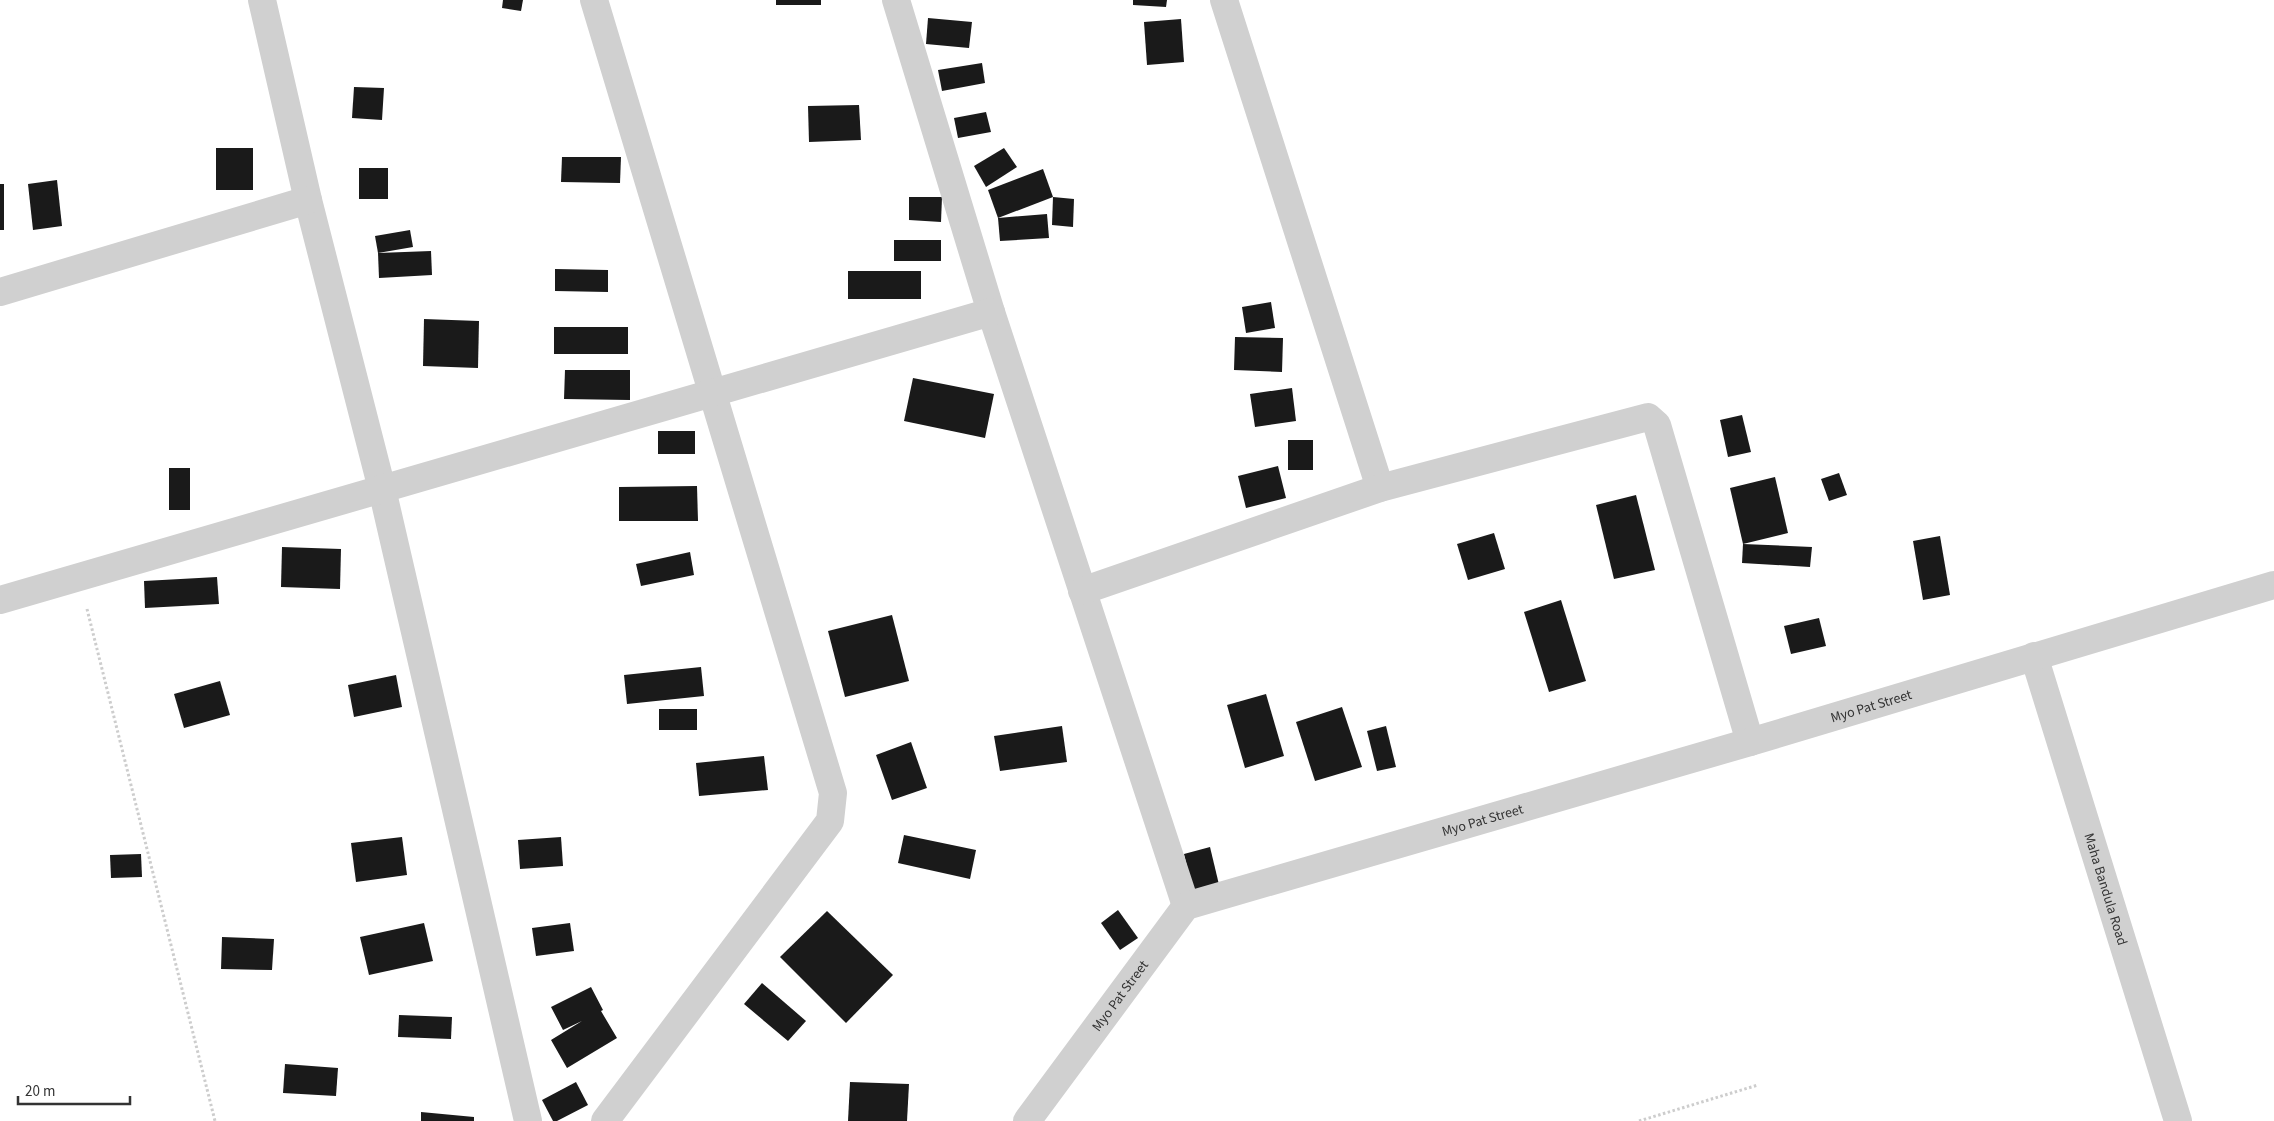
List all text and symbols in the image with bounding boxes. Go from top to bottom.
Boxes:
street label: Myo Pat Street [1828,685,1915,728]
street label: Myo Pat Street [1440,799,1526,842]
street label: Maha Bandula Road [2078,831,2132,948]
street label: Myo Pat Street [1088,956,1154,1036]
scale bar [18,1074,130,1106]
text: 20 m [25,1081,55,1102]

